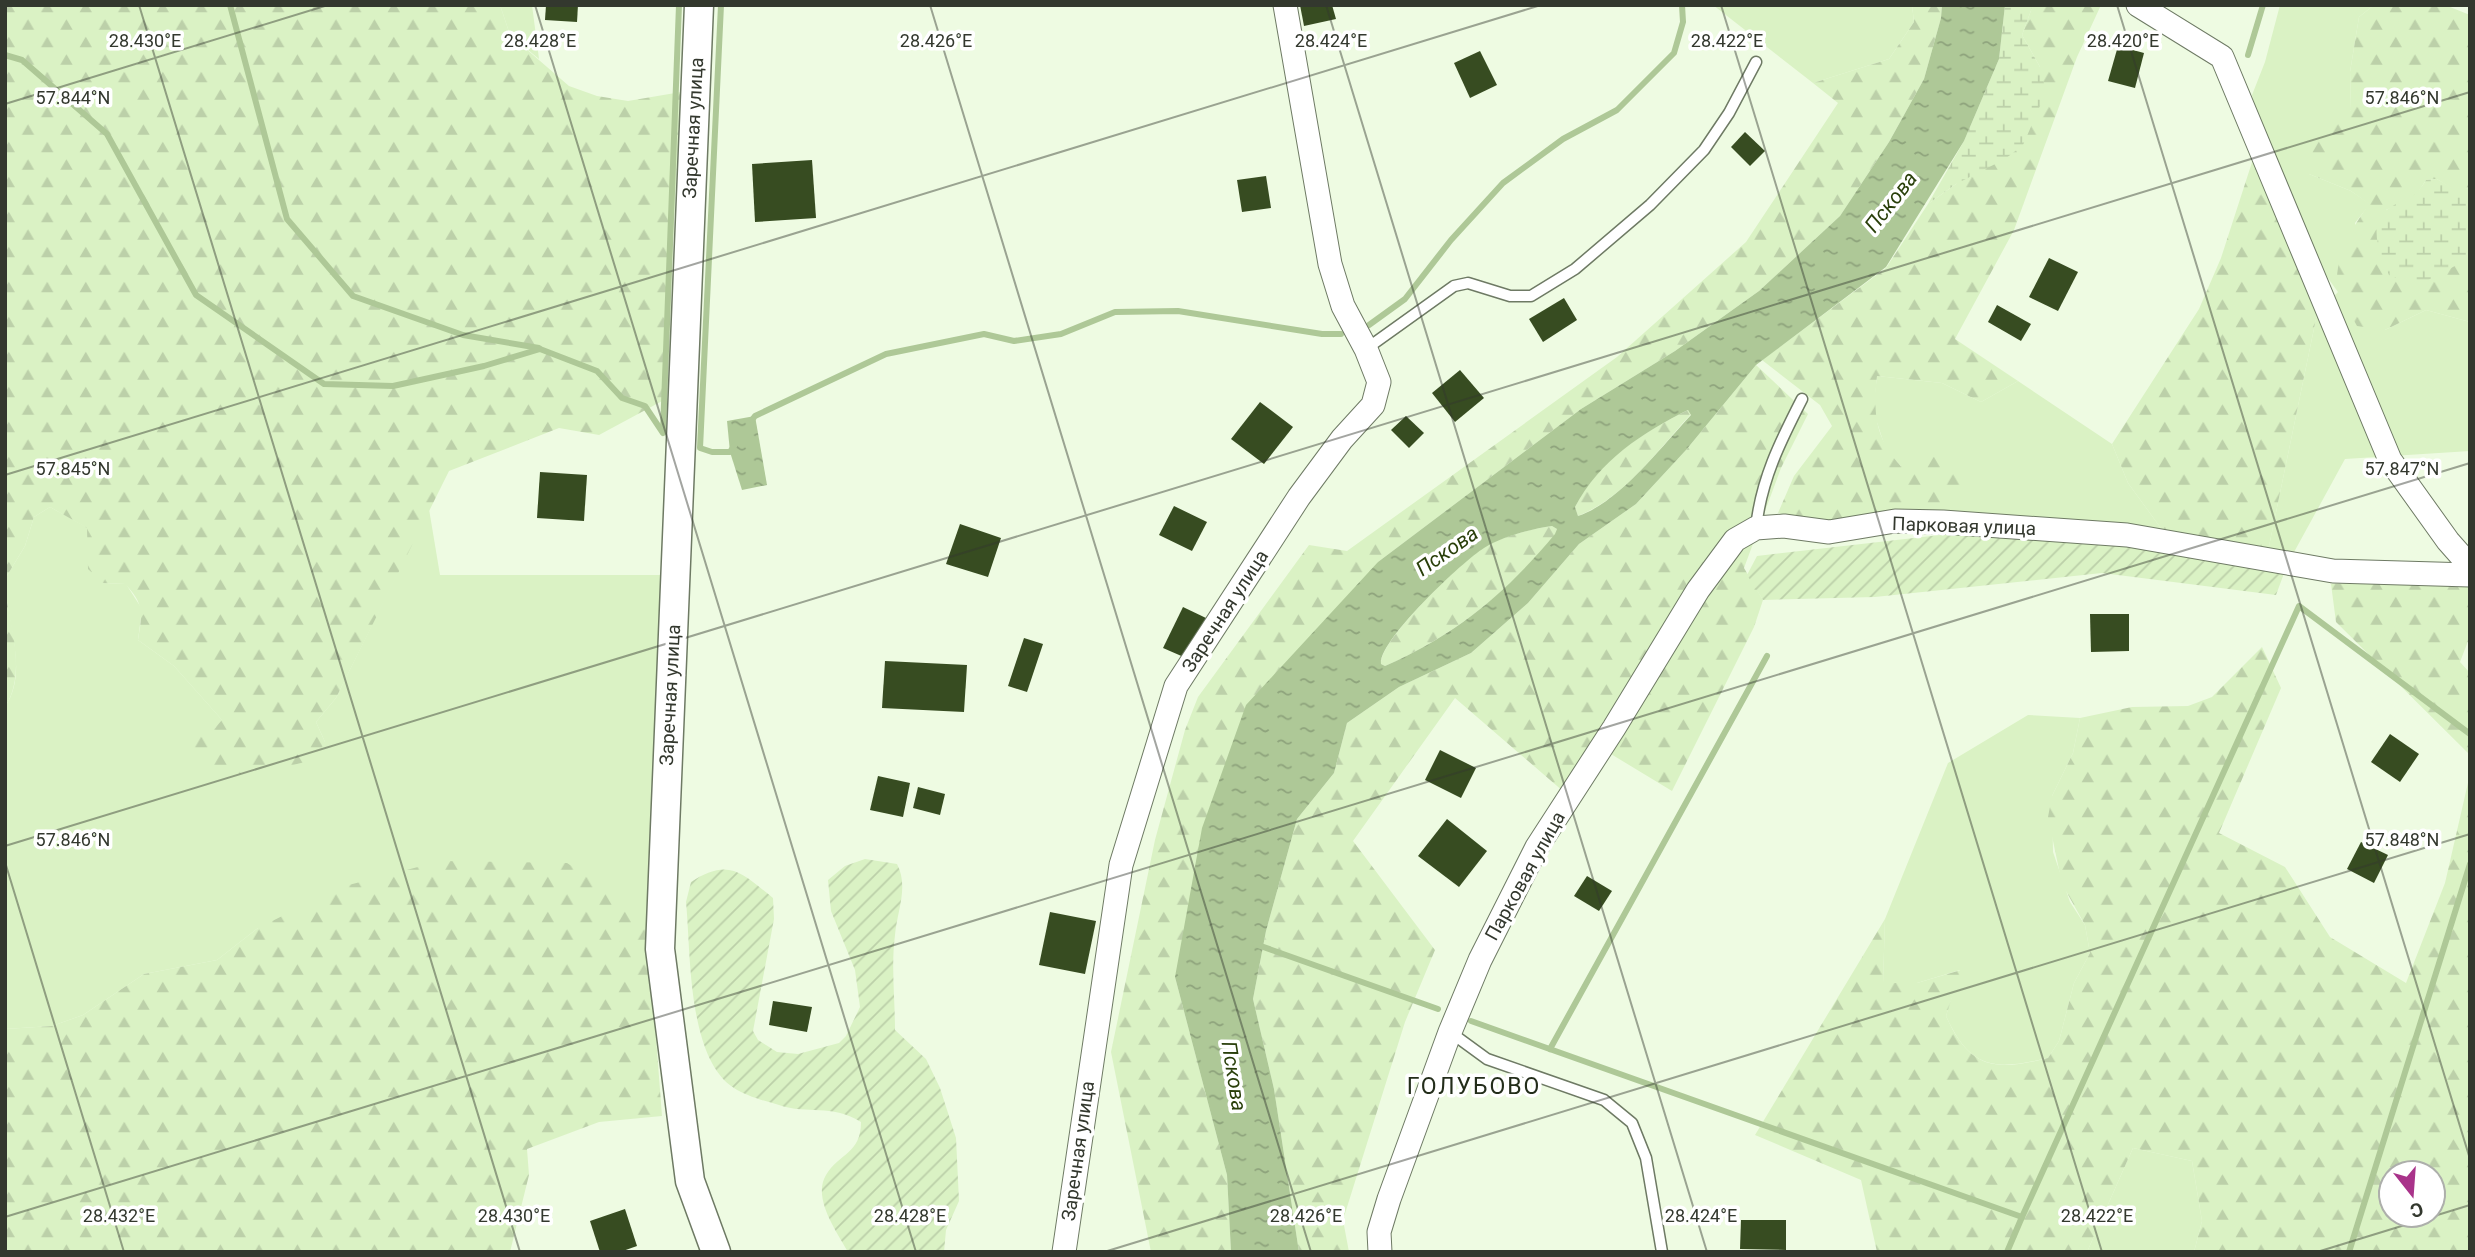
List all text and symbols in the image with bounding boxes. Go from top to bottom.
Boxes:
text: 28.430°E [109,30,181,51]
text: 28.428°E [504,30,576,51]
text: 28.426°E [900,30,972,51]
text: 28.424°E [1295,30,1367,51]
text: 28.422°E [1691,30,1763,51]
text: 28.420°E [2087,30,2159,51]
street label: Заречная улица [678,57,708,199]
text: 57.844°N [36,87,110,108]
text: 57.846°N [2365,87,2439,108]
water label: Пскова [1860,167,1922,237]
text: 57.845°N [36,458,110,479]
text: 57.847°N [2365,458,2439,479]
street label: Парковая улица [1892,512,2036,540]
water label: Пскова [1411,521,1483,581]
street label: Заречная улица [1177,545,1273,677]
street label: Заречная улица [655,624,685,766]
street label: Парковая улица [1480,807,1570,945]
text: 57.846°N [36,829,110,850]
text: 57.848°N [2365,829,2439,850]
water label: Пскова [1217,1039,1251,1113]
district label: ГОЛУБОВО [1407,1073,1541,1100]
street label: Заречная улица [1057,1079,1099,1223]
north arrow [2377,1159,2447,1229]
text: С [2408,1197,2426,1223]
text: 28.432°E [83,1205,155,1226]
text: 28.430°E [478,1205,550,1226]
text: 28.428°E [874,1205,946,1226]
text: 28.426°E [1270,1205,1342,1226]
text: 28.424°E [1665,1205,1737,1226]
text: 28.422°E [2061,1205,2133,1226]

